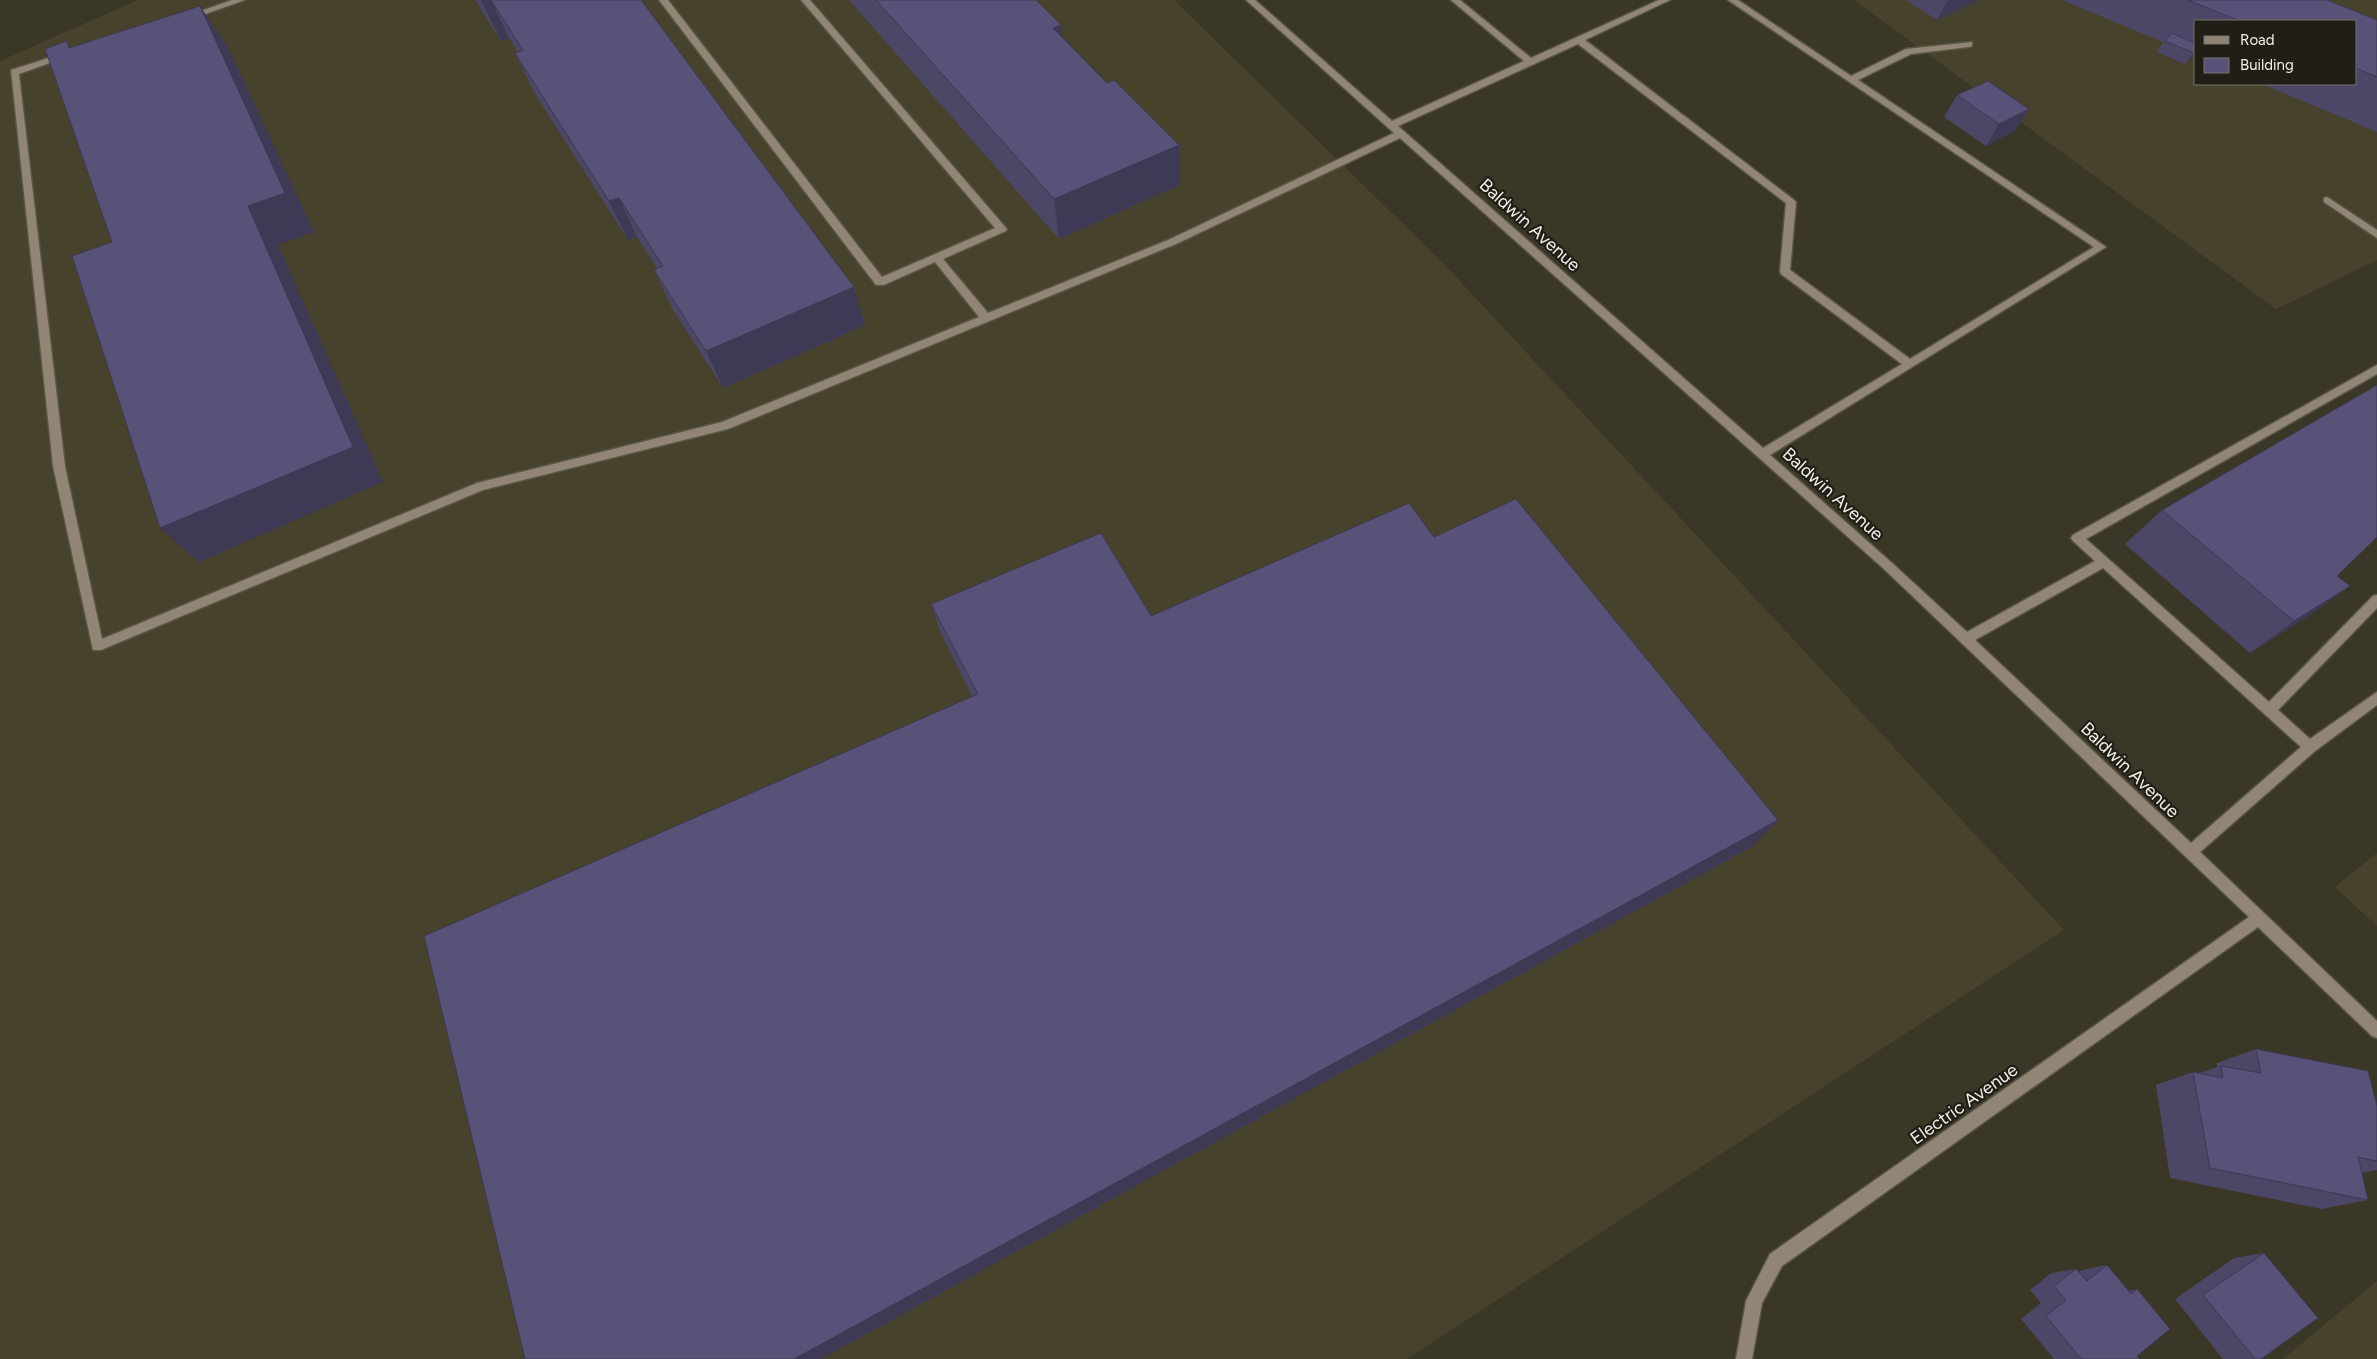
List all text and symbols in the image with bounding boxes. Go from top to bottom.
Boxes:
legend [2194,20,2357,85]
text: Road [2240,31,2275,49]
text: Building [2240,56,2294,74]
street label: Baldwin Avenue [1475,174,1585,276]
street label: Baldwin Avenue [1778,443,1888,545]
street label: Baldwin Avenue [2076,718,2184,823]
street label: Electric Avenue [1906,1059,2022,1149]

